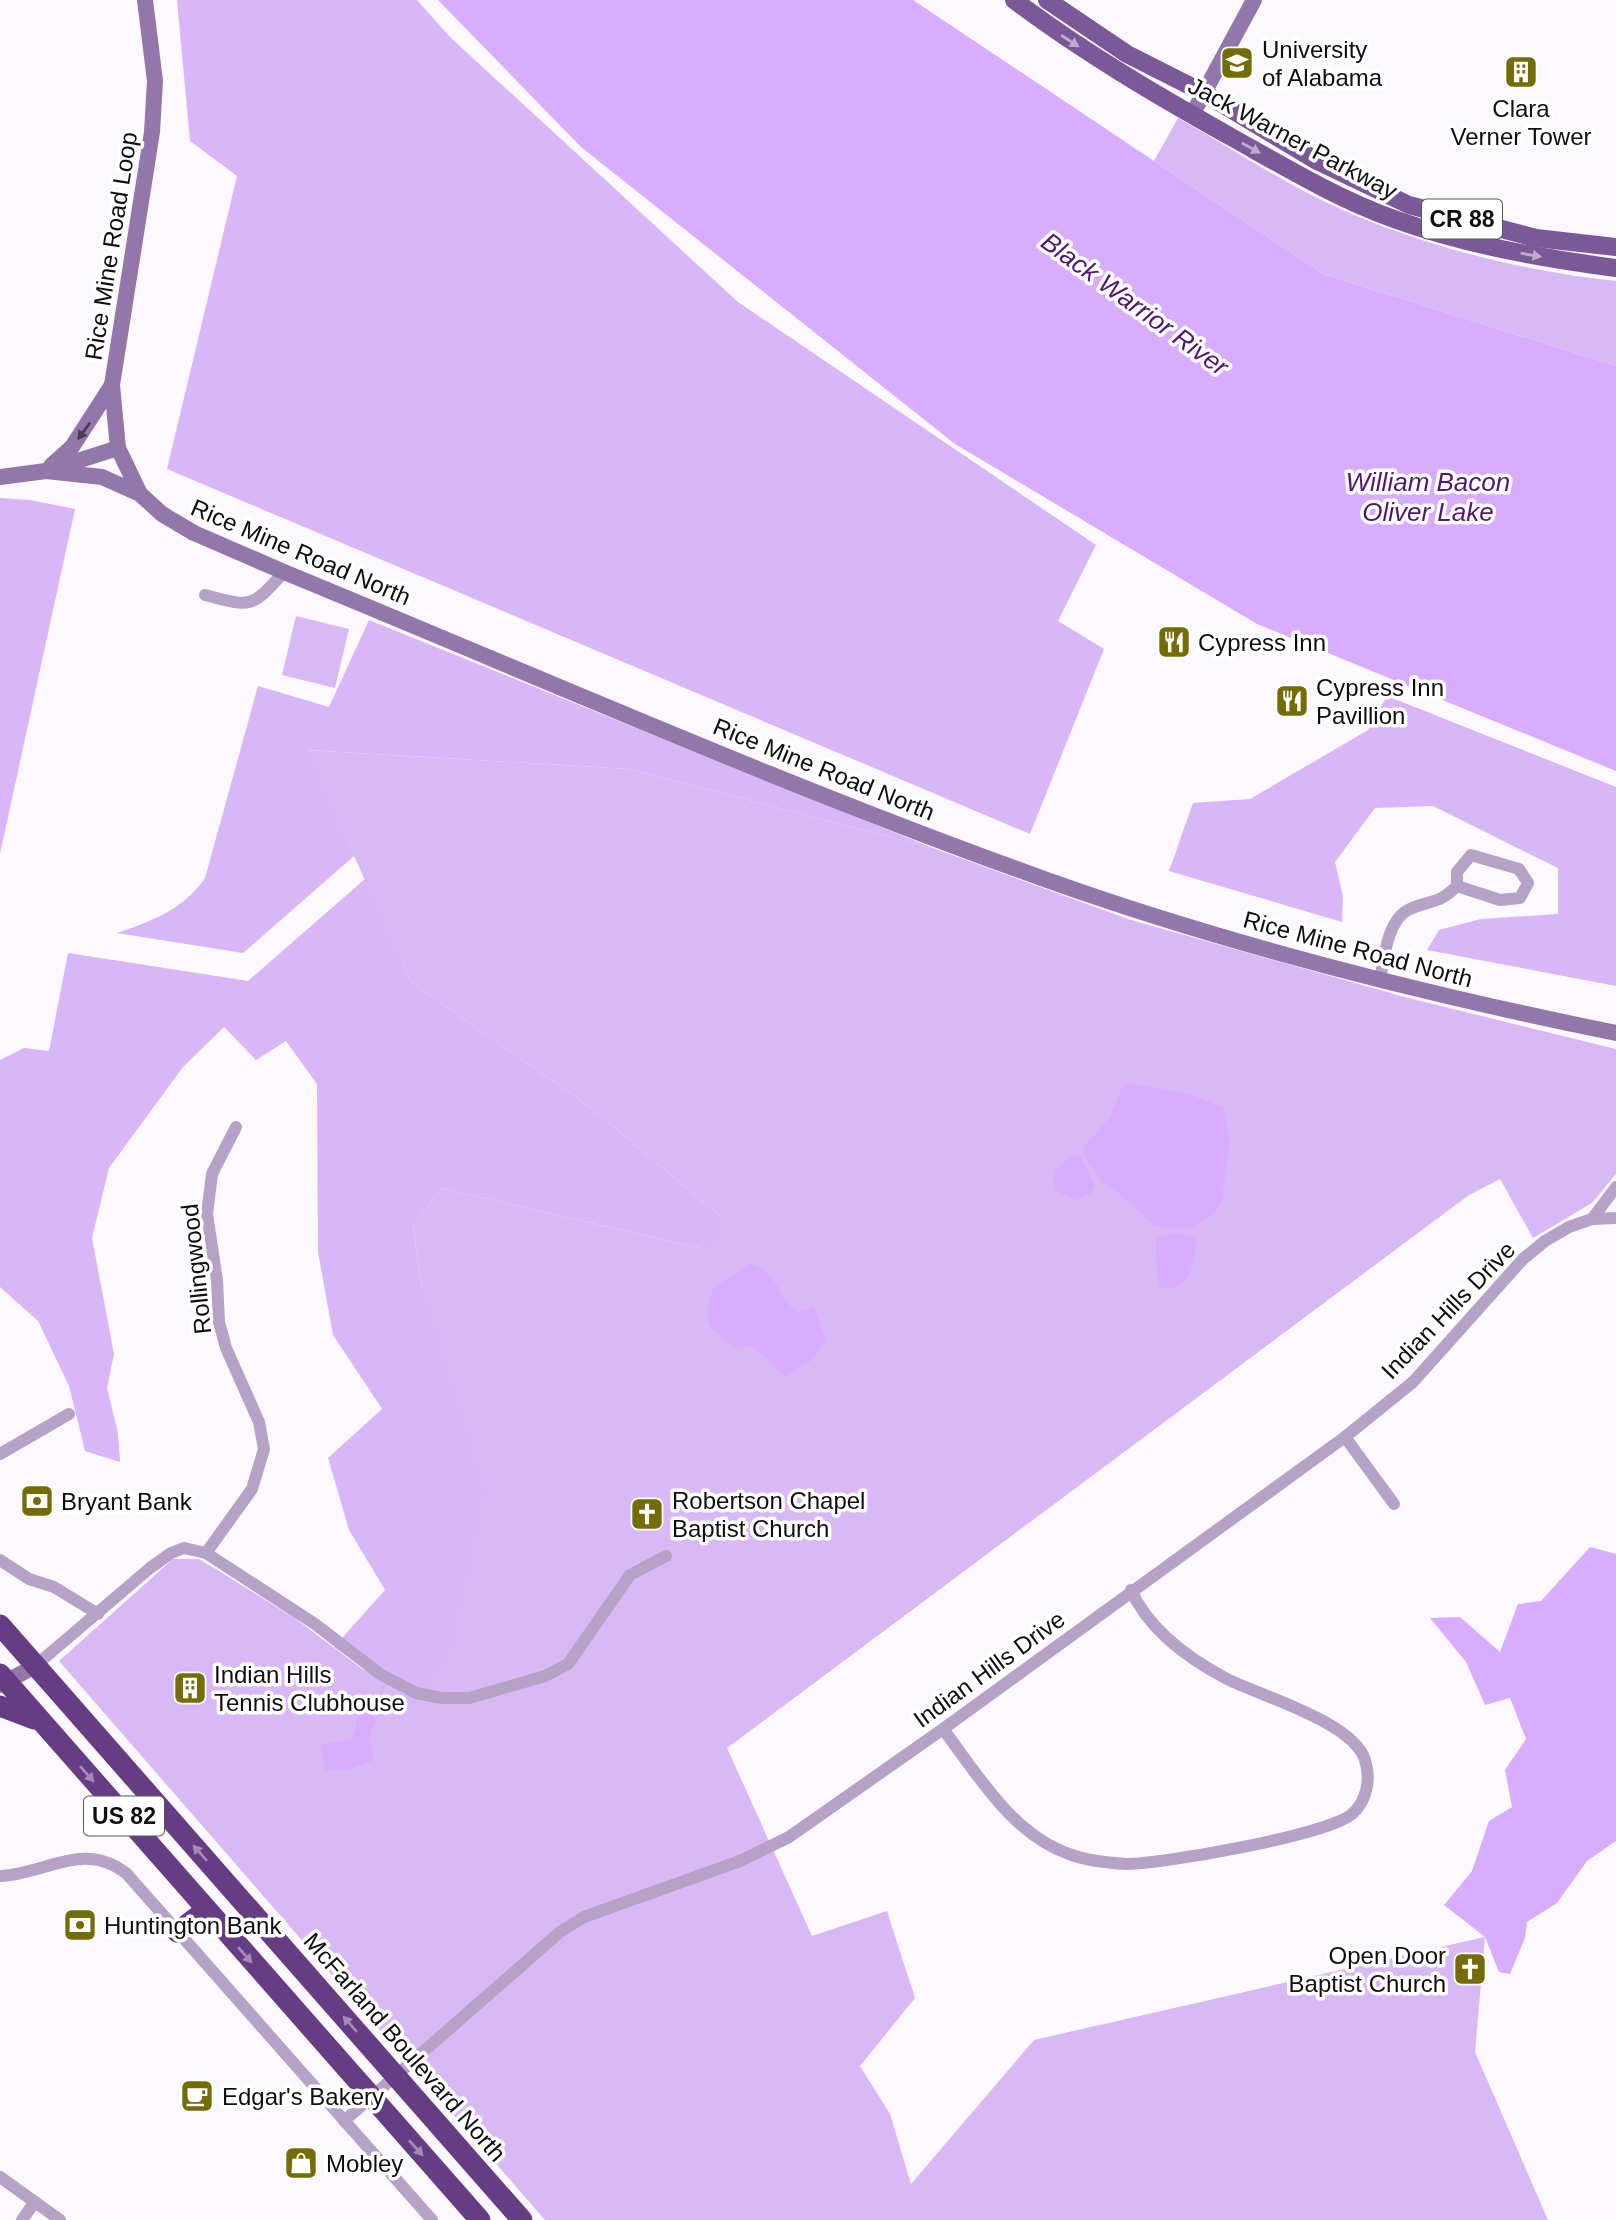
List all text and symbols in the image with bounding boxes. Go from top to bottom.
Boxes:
one-way arrow [1061,34,1080,47]
place label: University of Alabama [1262,36,1383,91]
school or university icon: University of Alabama [1218,44,1256,82]
building icon: Clara Verner Tower [1502,53,1540,91]
street label: Jack Warner Parkway [1184,72,1402,204]
place label: Clara Verner Tower [1451,95,1591,150]
street label: Rice Mine Road Loop [80,130,142,362]
one-way arrow [1242,142,1261,154]
road number: CR 88 [1422,200,1502,238]
water label: Black Warrior River [1036,226,1235,383]
one-way arrow [1520,250,1542,261]
one-way arrow [76,422,91,440]
water label: William Bacon Oliver Lake [1346,467,1510,527]
street label: Rice Mine Road North [187,493,415,611]
restaurant icon: Cypress Inn [1155,623,1193,661]
place label: Cypress Inn [1198,629,1326,656]
place label: Cypress Inn Pavillion [1316,674,1444,729]
restaurant icon: Cypress Inn Pavillion [1273,682,1311,720]
street label: Rice Mine Road North [709,712,939,826]
street label: Rice Mine Road North [1240,905,1476,993]
street label: Rollingwood [176,1203,216,1335]
street label: Indian Hills Drive [1376,1236,1520,1384]
bank icon: Bryant Bank [18,1482,56,1520]
place label: Robertson Chapel Baptist Church [672,1487,865,1542]
place label: Bryant Bank [61,1488,193,1515]
church icon: Robertson Chapel Baptist Church [628,1495,666,1533]
street label: Indian Hills Drive [908,1605,1070,1733]
place label: Indian Hills Tennis Clubhouse [214,1661,405,1716]
building icon: Indian Hills Tennis Clubhouse [171,1669,209,1707]
one-way arrow [79,1765,95,1782]
road number: US 82 [84,1797,164,1836]
one-way arrow [192,1844,208,1862]
bank icon: Huntington Bank [61,1906,99,1944]
place label: Huntington Bank [104,1912,282,1939]
street label: McFarland Boulevard North [299,1927,511,2167]
place label: Open Door Baptist Church [1289,1942,1446,1997]
one-way arrow [237,1946,253,1963]
church icon: Open Door Baptist Church [1451,1950,1489,1988]
one-way arrow [342,2015,358,2033]
cafe icon: Edgar's Bakery [178,2077,216,2115]
place label: Edgar's Bakery [222,2083,384,2110]
one-way arrow [408,2139,424,2157]
shop icon: Mobley [282,2144,320,2182]
place label: Mobley [326,2150,403,2177]

